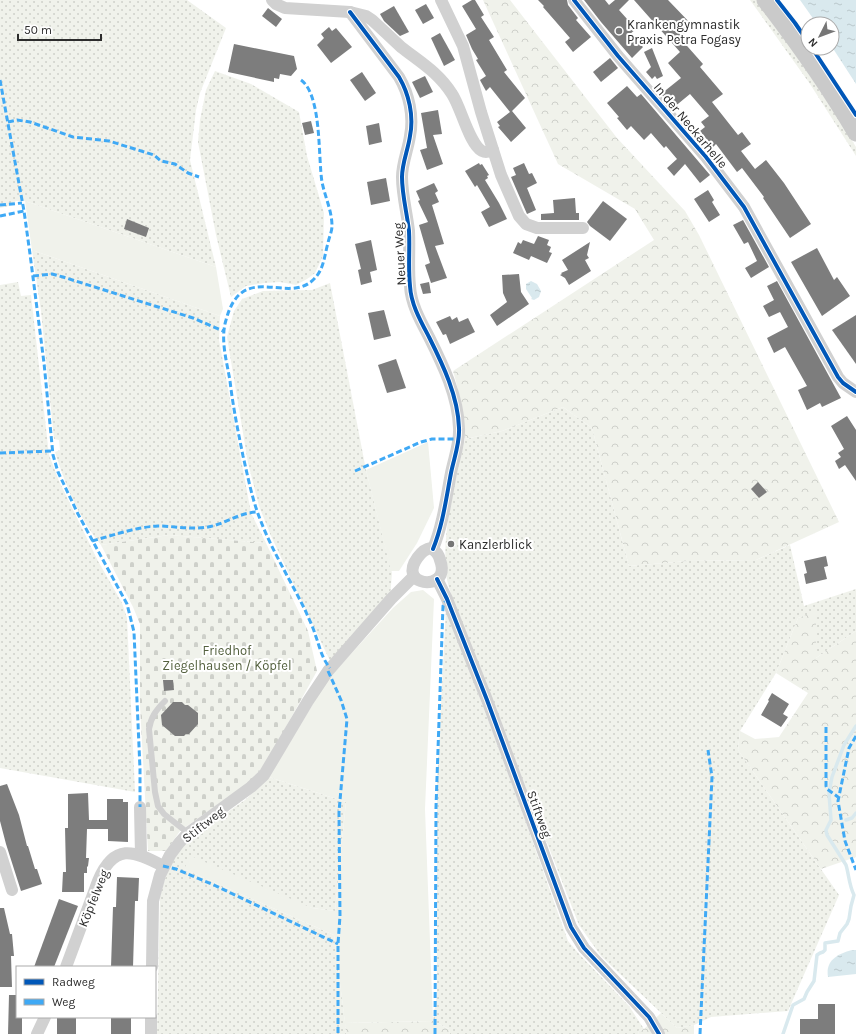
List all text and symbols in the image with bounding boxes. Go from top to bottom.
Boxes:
scale bar [18,16,101,42]
north arrow [800,16,840,56]
place label: Krankengymnastik Praxis Petra Fogasy [627,17,741,47]
text: 50 m [24,23,52,37]
marker: Krankengymnastik Praxis Petra Fogasy [614,26,624,36]
text: N [805,35,820,50]
street label: In der Neckarhelle [651,80,731,171]
street label: Neuer Weg [390,221,409,286]
place label: Kanzlerblick [459,537,532,552]
marker: Kanzlerblick [446,539,456,549]
park label: Friedhof Ziegelhausen / Köpfel [162,643,292,673]
street label: Stiftweg [524,788,555,841]
street label: Stiftweg [179,803,228,846]
street label: Köpfelweg [75,867,112,929]
legend [16,966,156,1018]
text: Radweg [52,975,95,989]
text: Weg [52,995,76,1009]

